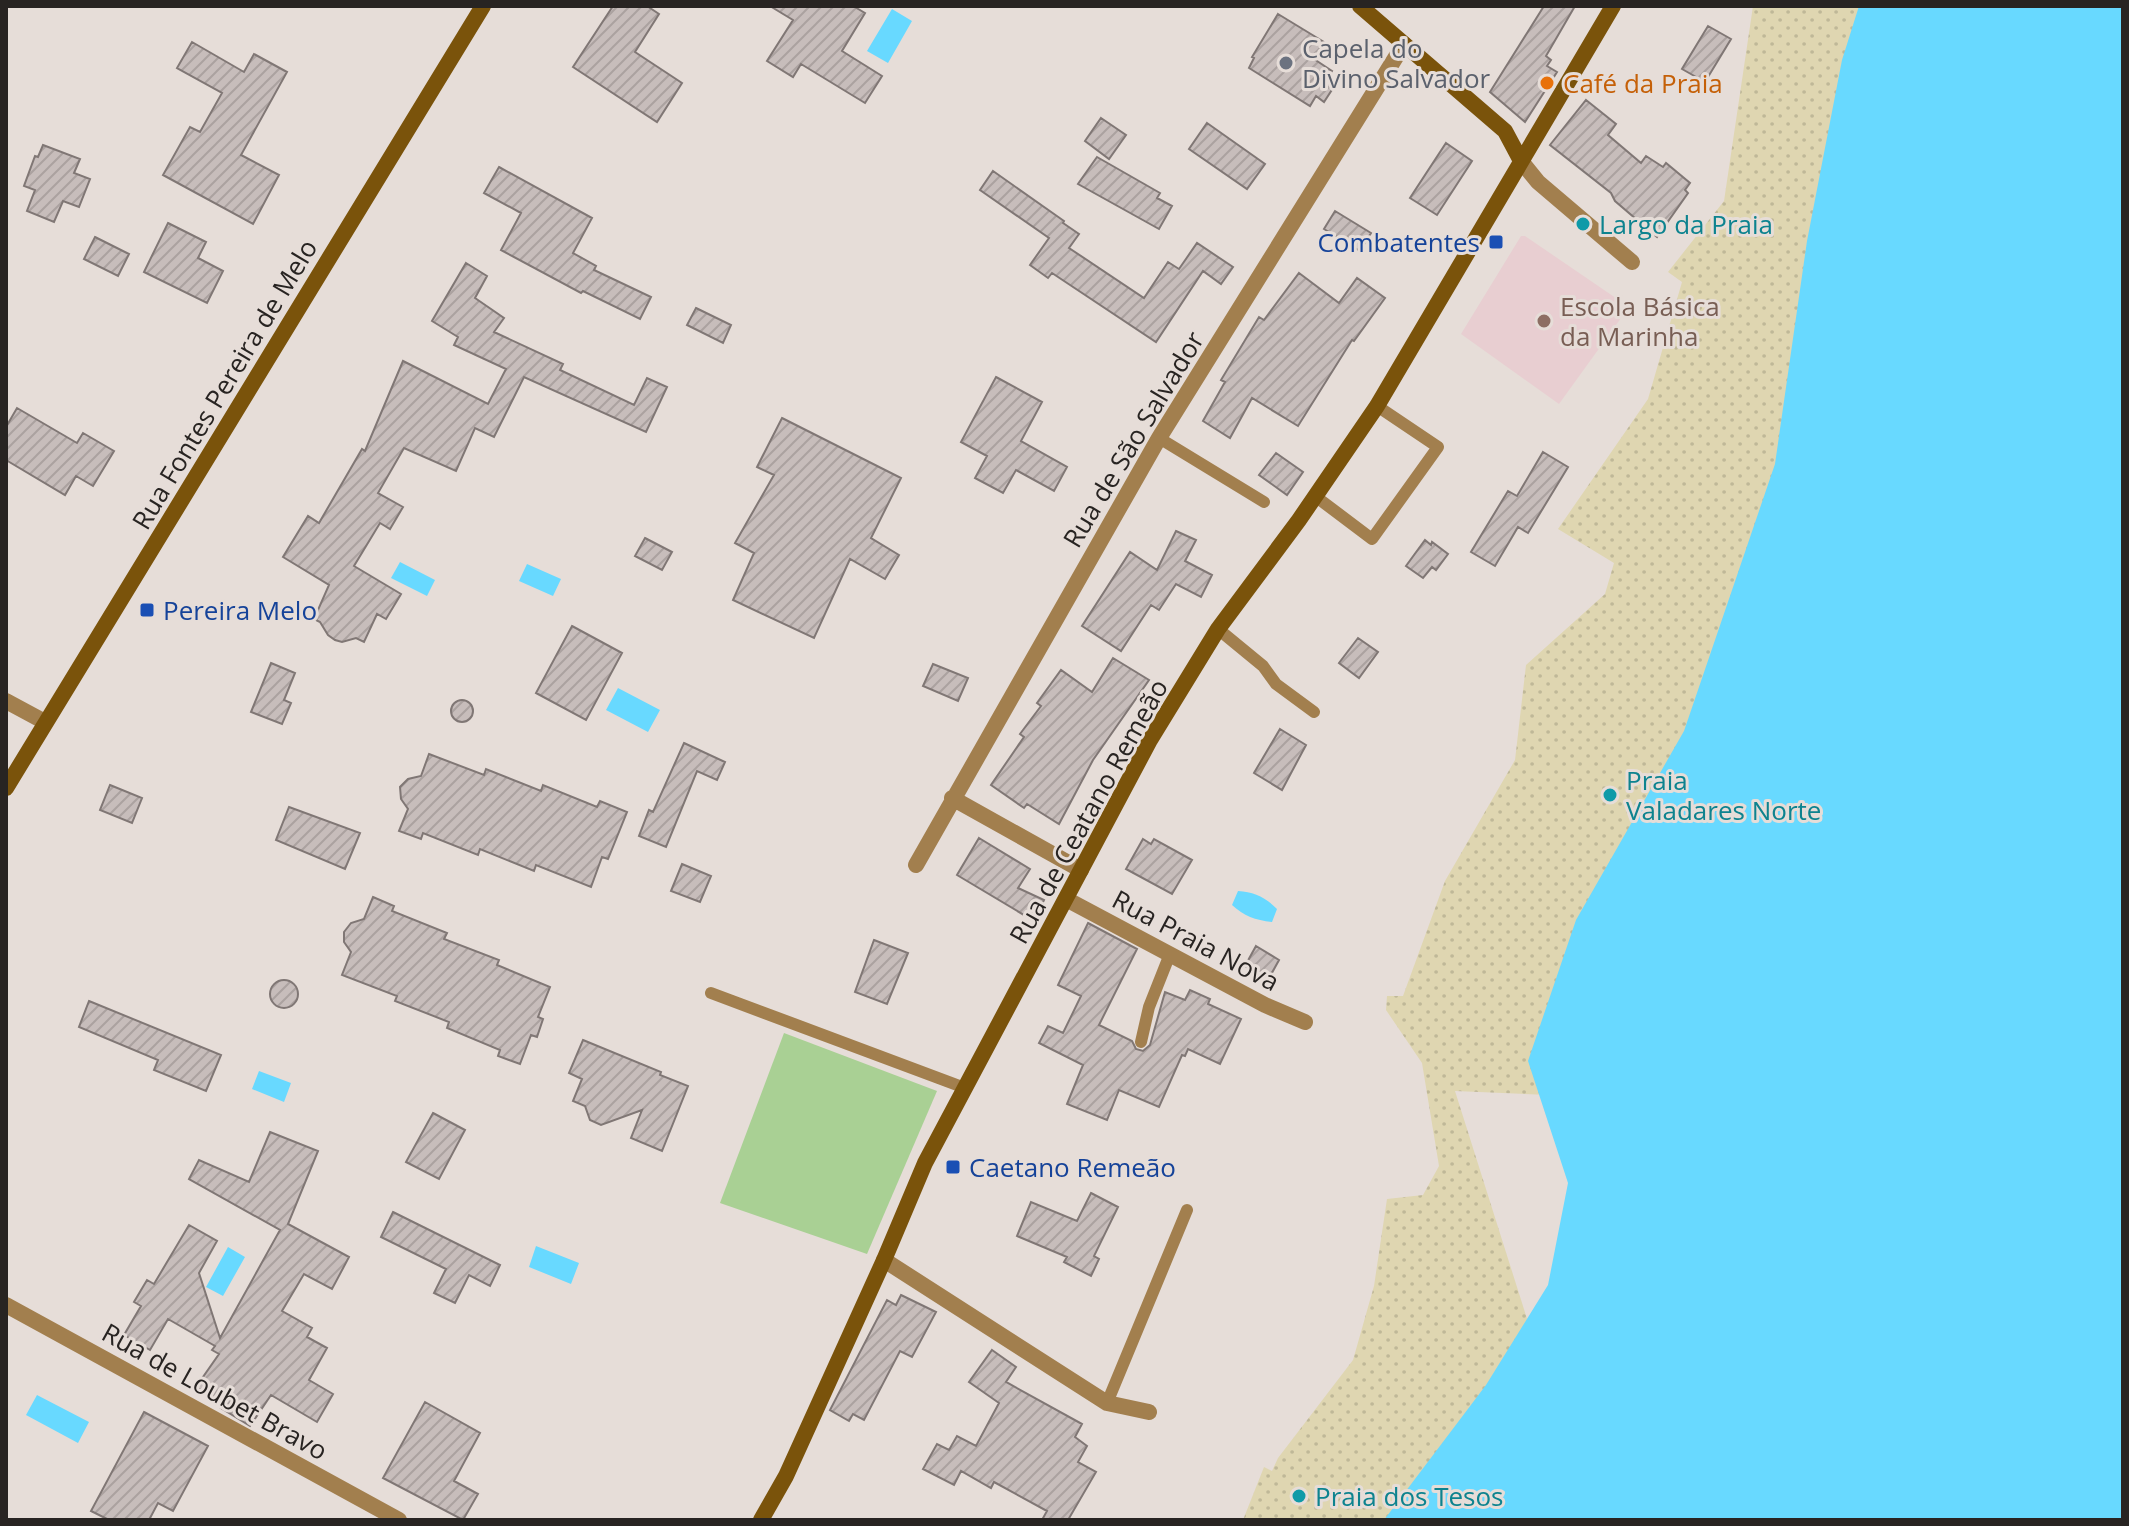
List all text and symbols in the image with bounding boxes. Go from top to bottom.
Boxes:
place label: Capela do Divino Salvador [1302,30,1491,96]
marker: Capela do Divino Salvador [1277,54,1295,72]
place label: Café da Praia [1563,65,1723,101]
marker: Café da Praia [1538,74,1556,92]
place label: Largo da Praia [1599,206,1773,242]
marker: Largo da Praia [1574,215,1592,233]
place label: Combatentes [1317,224,1480,260]
street label: Rua Fontes Pereira de Melo [123,232,325,536]
marker: Combatentes [1487,233,1505,251]
place label: Escola Básica da Marinha [1560,288,1720,354]
marker: Escola Básica da Marinha [1535,312,1553,330]
street label: Rua de São Salvador [1054,324,1212,554]
place label: Pereira Melo [163,592,317,628]
marker: Pereira Melo [138,601,156,619]
street label: Rua de Ceatano Remeão [1000,672,1176,950]
place label: Praia Valadares Norte [1626,762,1821,828]
marker: Praia Valadares Norte [1601,786,1619,804]
street label: Rua Praia Nova [1106,881,1286,999]
place label: Caetano Remeão [969,1149,1176,1185]
marker: Caetano Remeão [944,1158,962,1176]
street label: Rua de Loubet Bravo [96,1314,334,1468]
place label: Praia dos Tesos [1315,1478,1504,1514]
marker: Praia dos Tesos [1290,1487,1308,1505]

